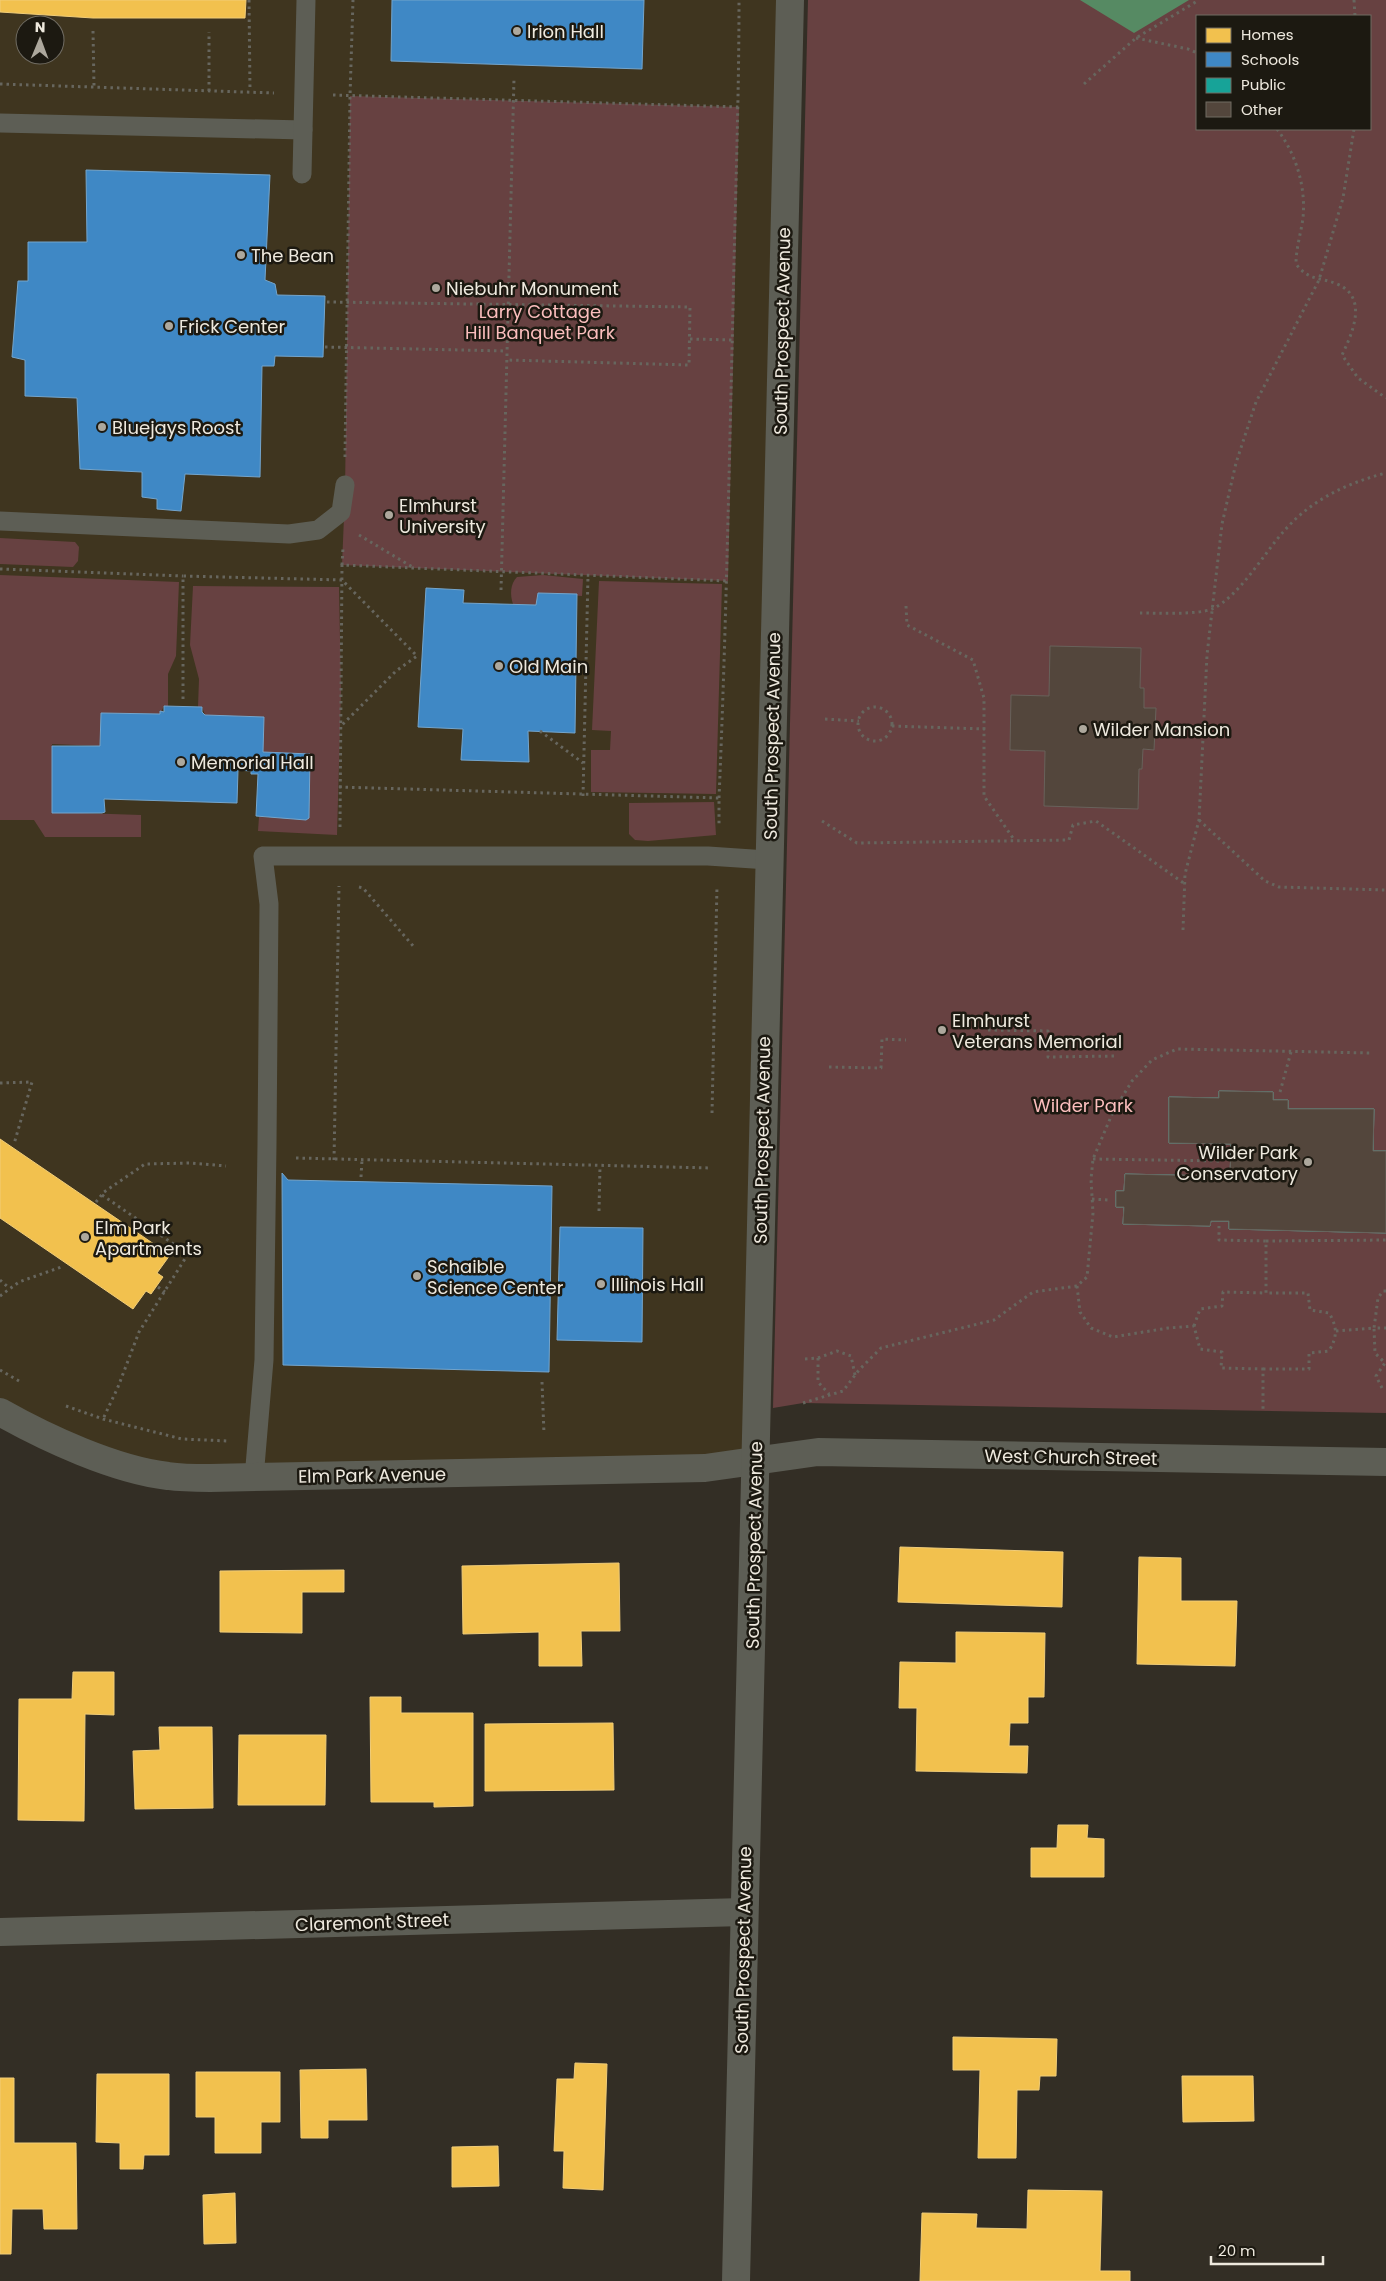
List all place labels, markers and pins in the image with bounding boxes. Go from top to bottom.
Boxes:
place label: Irion Hall [527,19,604,44]
marker: Irion Hall [511,25,523,37]
place label: The Bean [251,243,334,268]
marker: The Bean [235,249,247,261]
place label: Niebuhr Monument [446,276,619,301]
marker: Niebuhr Monument [430,282,442,294]
place label: Frick Center [179,314,286,339]
marker: Frick Center [163,320,175,332]
place label: Bluejays Roost [112,415,241,440]
marker: Bluejays Roost [96,421,108,433]
place label: Elmhurst University [399,493,486,539]
marker: Elmhurst University [383,509,395,521]
place label: Old Main [509,654,588,679]
marker: Old Main [493,660,505,672]
place label: Wilder Mansion [1093,717,1230,742]
marker: Wilder Mansion [1077,723,1089,735]
place label: Memorial Hall [191,750,314,775]
marker: Memorial Hall [175,756,187,768]
place label: Elmhurst Veterans Memorial [952,1008,1122,1054]
marker: Elmhurst Veterans Memorial [936,1024,948,1036]
place label: Wilder Park Conservatory [1177,1140,1299,1186]
marker: Wilder Park Conservatory [1302,1156,1314,1168]
place label: Elm Park Apartments [95,1215,202,1261]
marker: Elm Park Apartments [79,1231,91,1243]
place label: Schaible Science Center [427,1254,564,1300]
marker: Schaible Science Center [411,1270,423,1282]
place label: Illinois Hall [611,1272,704,1297]
marker: Illinois Hall [595,1278,607,1290]

